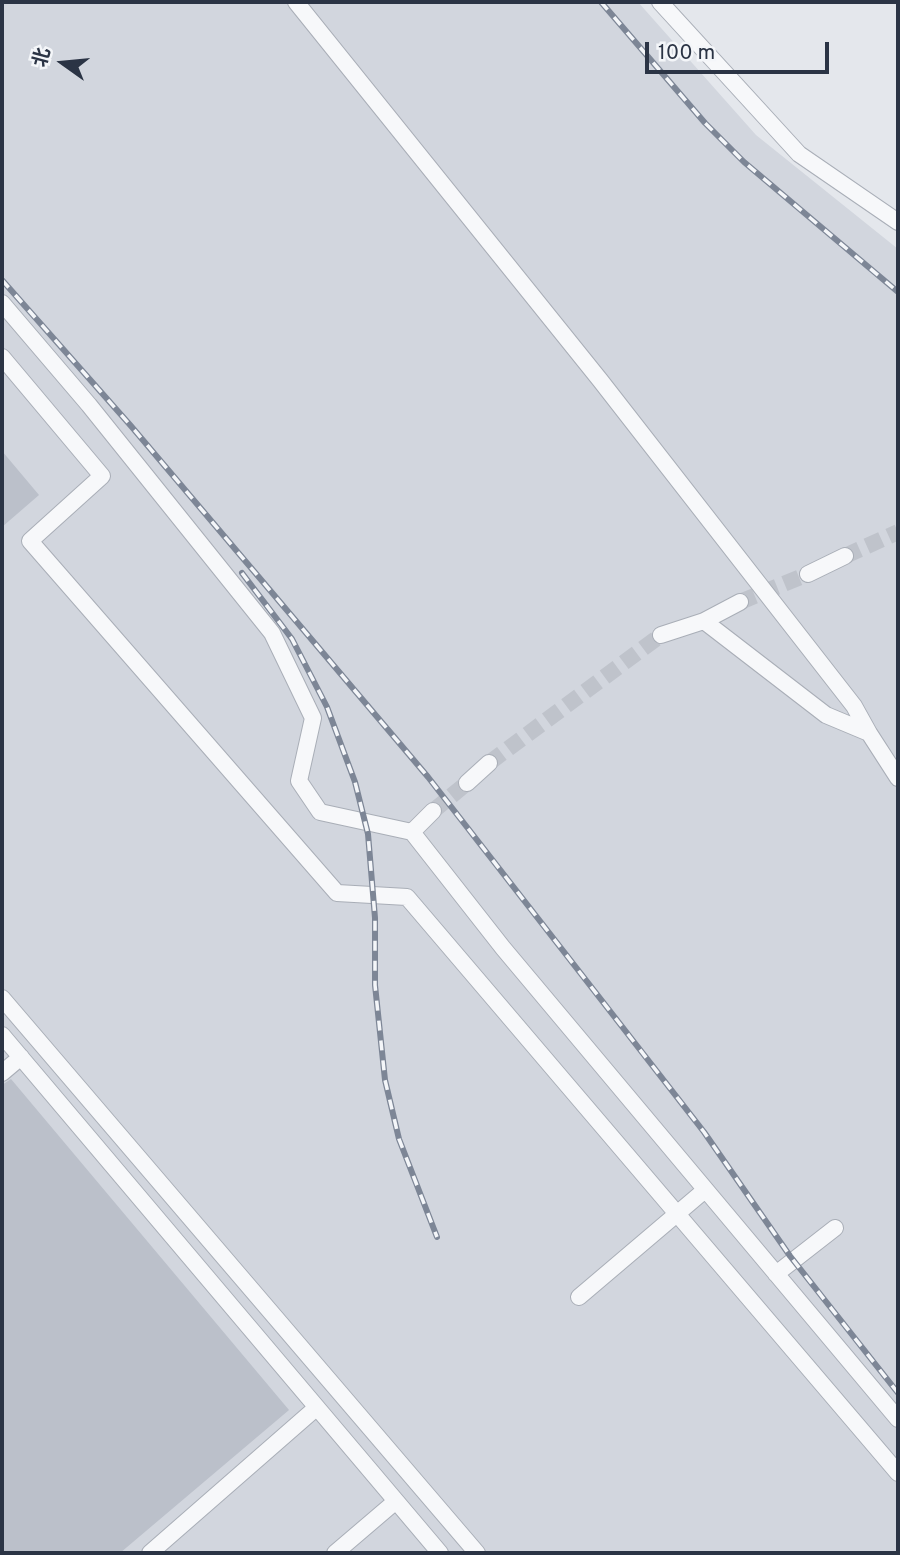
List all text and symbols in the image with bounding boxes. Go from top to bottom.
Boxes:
north arrow [28,28,98,98]
scale bar [648,28,832,72]
text: 100 m [658,40,715,67]
text: 北 [29,45,57,70]

